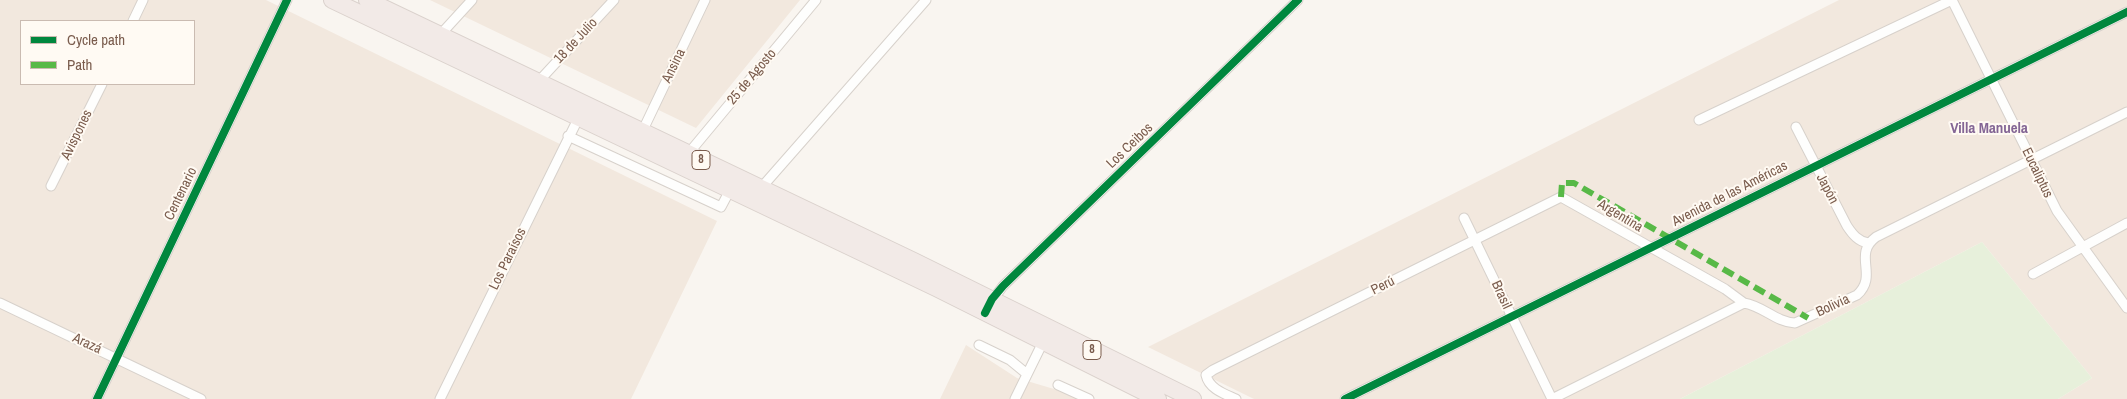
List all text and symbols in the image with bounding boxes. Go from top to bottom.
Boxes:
street label: 18 de Julio [551,15,601,67]
legend [20,20,195,85]
text: Cycle path [67,29,125,50]
street label: Ansina [659,46,689,86]
street label: 25 de Agosto [724,46,780,108]
text: Path [67,54,92,75]
street label: Avispones [58,107,96,163]
street label: Los Ceibos [1103,120,1157,172]
district label: Villa Manuela [1950,120,2028,138]
street label: Eucaliptus [2018,145,2056,201]
road number: 8 [692,150,710,170]
street label: Avenida de las Américas [1669,158,1791,230]
street label: Centenario [161,165,201,223]
street label: Japón [1812,171,1842,207]
street label: Argentina [1594,196,1646,236]
street label: Los Paraísos [486,225,530,293]
street label: Perú [1368,273,1398,299]
street label: Brasil [1487,278,1515,312]
street label: Bolivia [1814,291,1852,321]
street label: Arazá [70,330,104,358]
road number: 8 [1083,340,1101,360]

